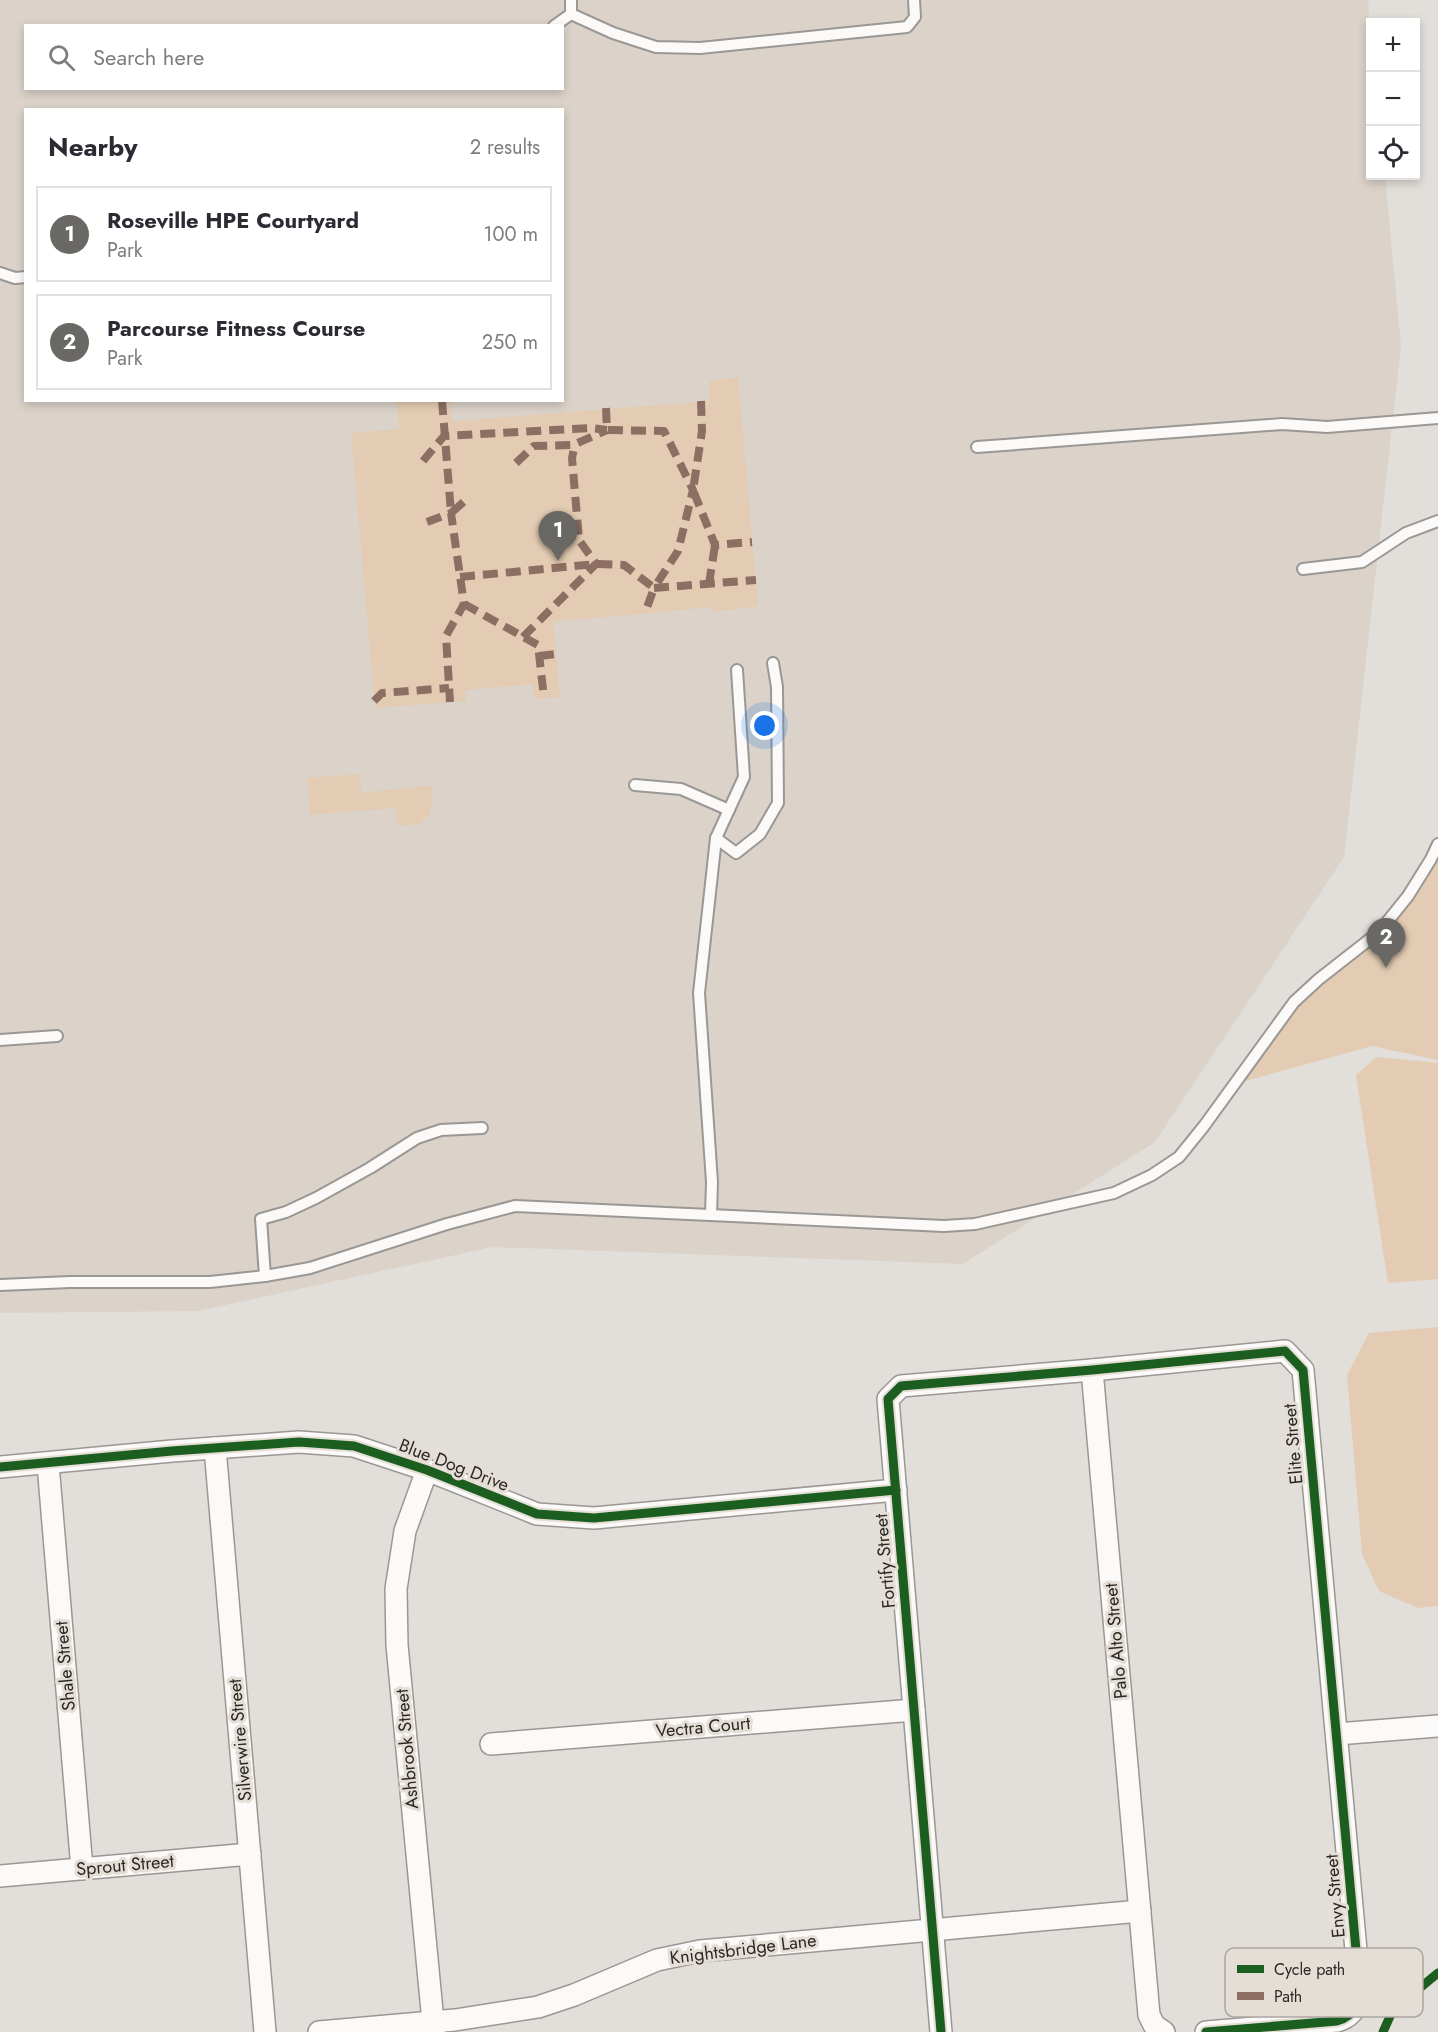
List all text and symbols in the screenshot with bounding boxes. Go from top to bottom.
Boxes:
map controls [1366,18,1420,180]
button: + [1366,18,1420,72]
search box [24,24,564,90]
icon: search [45,41,78,74]
text: Search here [93,41,204,73]
button: − [1366,72,1420,126]
button: locate [1366,126,1420,180]
text: Nearby [48,128,137,166]
text: 2 results [470,133,540,162]
text: Roseville HPE Courtyard [107,204,359,236]
text: 1 [64,220,75,249]
text: 100 m [483,220,538,249]
text: Park [107,236,143,265]
text: Parcourse Fitness Course [107,312,365,344]
text: 2 [63,328,76,357]
text: 250 m [482,328,538,357]
text: Park [107,344,143,373]
pin: 1 [538,512,578,561]
your location [750,711,779,740]
pin: 2 [1366,918,1406,968]
street label: Elite Street [1276,1402,1309,1485]
street label: Blue Dog Drive [395,1432,513,1498]
street label: Fortify Street [868,1512,902,1609]
street label: Palo Alto Street [1098,1581,1134,1700]
street label: Shale Street [48,1619,82,1712]
street label: Silverwire Street [222,1677,258,1802]
street label: Ashbrook Street [389,1687,425,1810]
street label: Vectra Court [655,1710,752,1744]
street label: Sprout Street [75,1848,176,1882]
street label: Envy Street [1318,1852,1352,1939]
street label: Knightsbridge Lane [668,1927,818,1971]
legend [1225,1948,1423,2017]
text: Cycle path [1274,1958,1345,1981]
text: Path [1274,1985,1302,2008]

